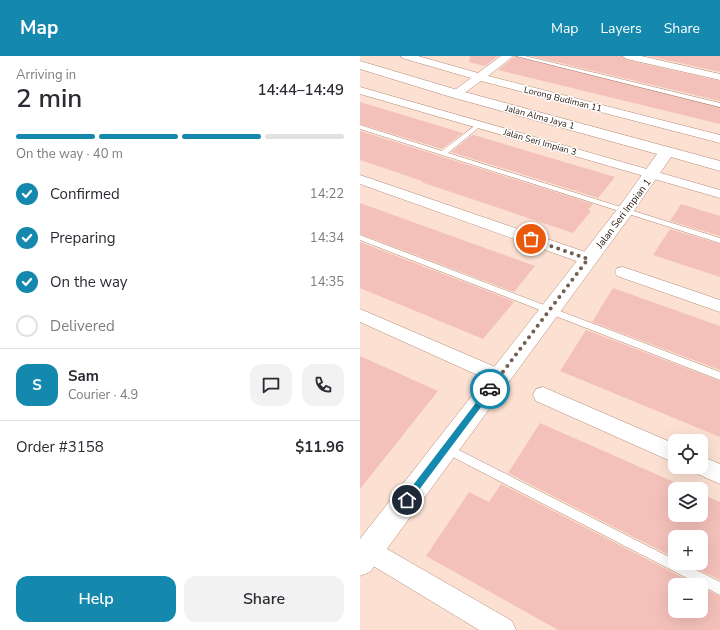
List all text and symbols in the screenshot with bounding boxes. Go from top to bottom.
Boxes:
text: Map [20,15,58,41]
text: Map [551,19,578,38]
text: Layers [600,19,642,38]
text: Share [664,19,700,38]
text: Arriving in [16,66,76,84]
text: 14:44–14:49 [257,80,344,100]
text: 2 min [16,81,82,116]
street label: Lorong Budiman 11 [523,84,603,114]
street label: Jalan Alma Jaya 1 [503,102,576,132]
street label: Jalan Seri Impian 3 [501,126,578,158]
text: On the way · 40 m [16,145,123,163]
street label: Jalan Seri Impian 1 [592,176,655,252]
icon: check [16,183,38,205]
text: Confirmed [50,184,120,204]
text: 14:22 [310,185,344,203]
pin [514,222,548,256]
icon: check [16,227,38,249]
text: Preparing [50,228,115,248]
icon: bag [520,228,542,250]
text: 14:34 [310,229,344,247]
icon: check [16,271,38,293]
text: On the way [50,272,128,292]
text: 14:35 [310,273,344,291]
text: Delivered [50,316,115,336]
button: chat [250,364,292,406]
button: phone [302,364,344,406]
text: Sam [68,366,99,386]
courier [470,369,510,409]
text: S [32,375,42,395]
icon: car [479,378,501,400]
text: Courier · 4.9 [68,386,138,404]
map controls [668,434,708,618]
button: locate [668,434,708,474]
text: Order #3158 [16,437,104,457]
text: $11.96 [295,437,344,457]
button: layers [668,482,708,522]
pin [390,483,424,517]
icon: home [396,489,418,511]
button: + [668,530,708,570]
button: Help [16,576,176,622]
button: Share [184,576,344,622]
button: − [668,578,708,618]

